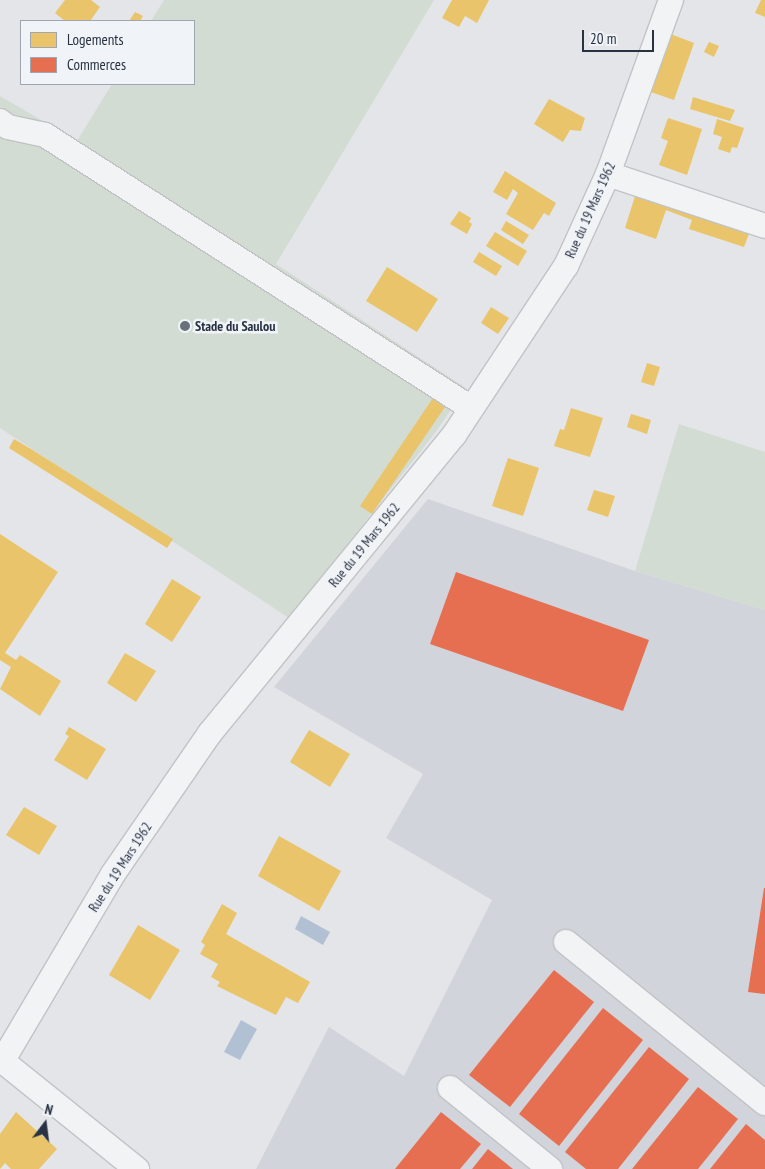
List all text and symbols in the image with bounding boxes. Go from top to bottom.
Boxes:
legend [20,20,195,85]
scale bar [585,20,658,52]
text: 20 m [590,29,616,48]
text: Logements [67,30,123,49]
text: Commerces [67,55,126,74]
street label: Rue du 19 Mars 1962 [561,159,619,261]
place label: Stade du Saulou [195,318,275,334]
marker: Stade du Saulou [179,320,191,332]
street label: Rue du 19 Mars 1962 [325,500,403,590]
street label: Rue du 19 Mars 1962 [85,819,155,915]
north arrow [20,1099,70,1149]
text: N [43,1100,55,1119]

